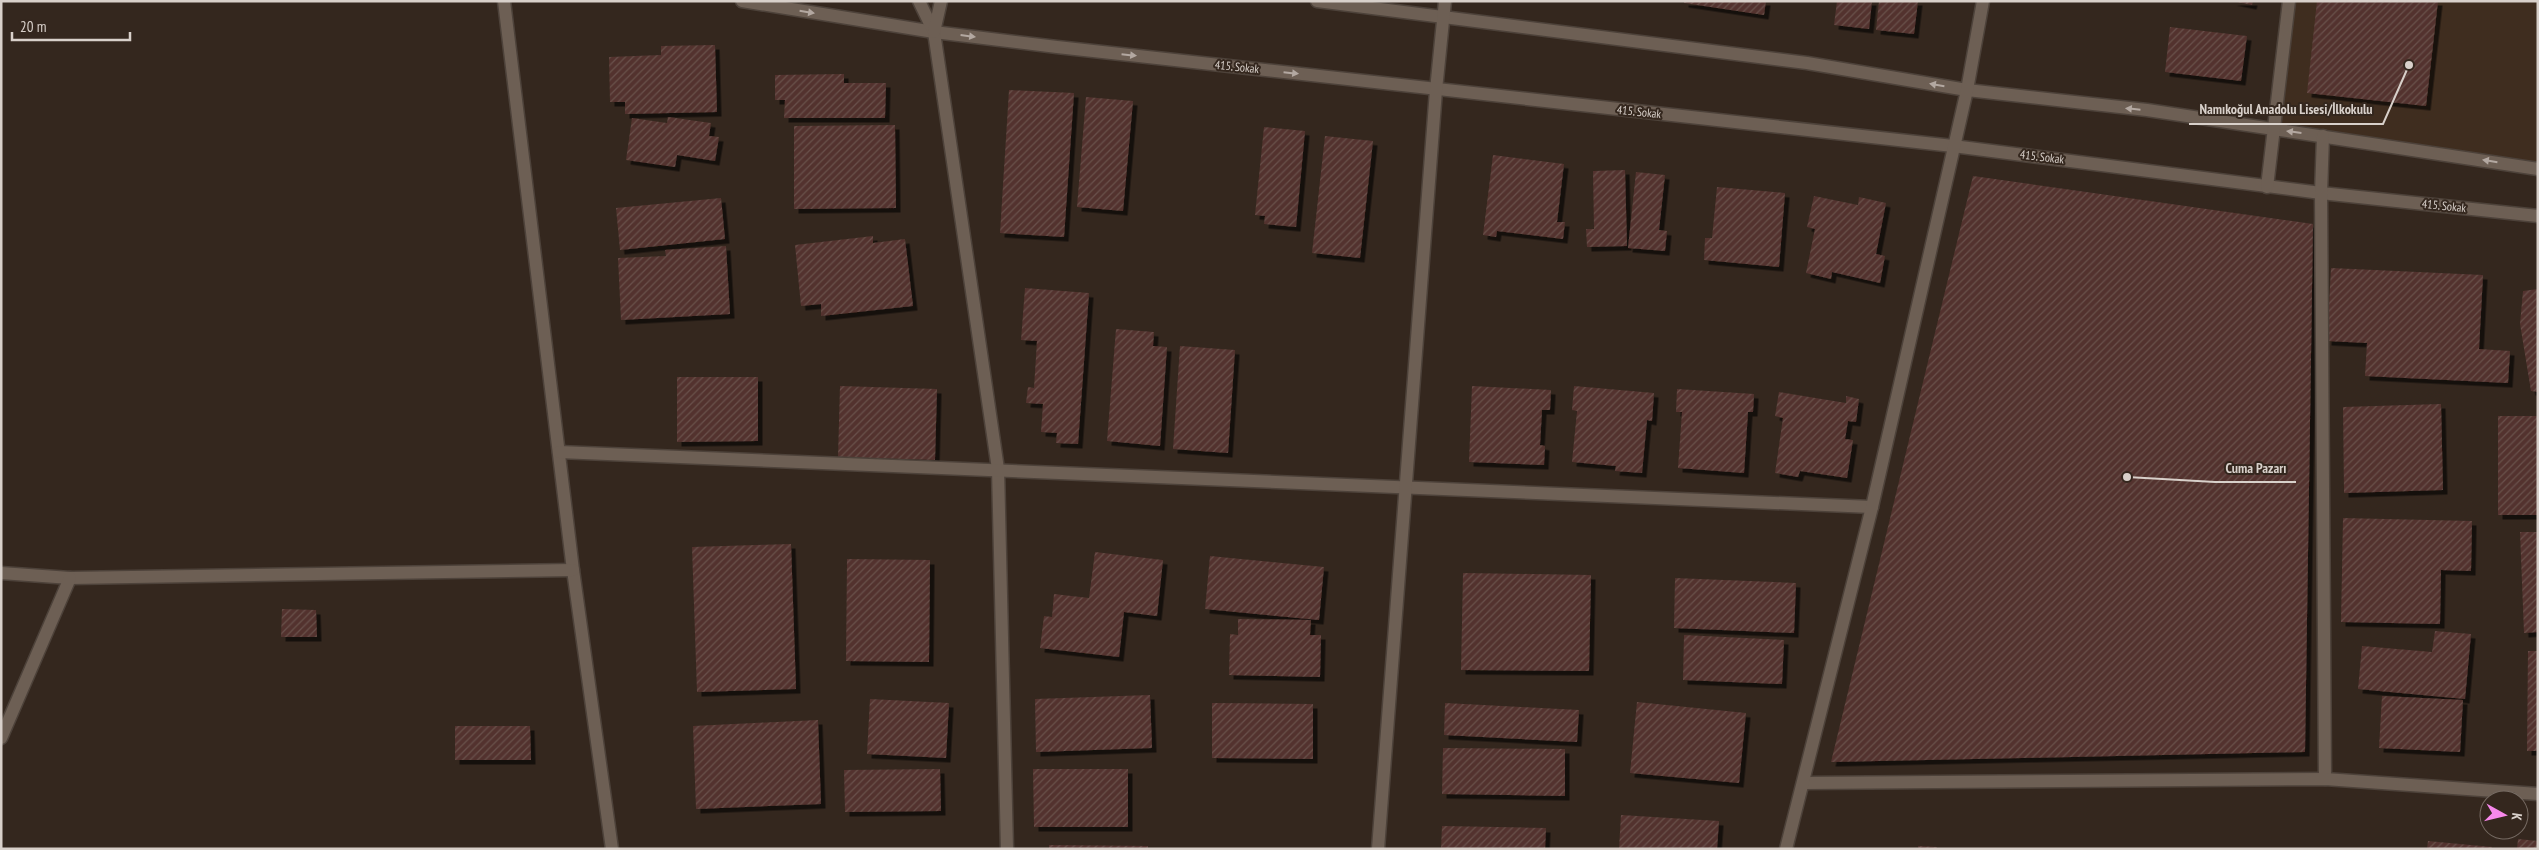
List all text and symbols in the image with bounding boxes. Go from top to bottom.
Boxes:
one-way arrow [799,8,815,16]
scale bar [12,10,130,42]
text: 20 m [20,17,46,36]
one-way arrow [960,32,976,40]
one-way arrow [1121,51,1137,59]
street label: 415. Sokak [1214,57,1260,76]
one-way arrow [1283,69,1299,77]
one-way arrow [1929,81,1945,89]
callout: Namıkoğul Anadolu Lisesi/İlkokulu [2189,95,2383,124]
text: Namıkoğul Anadolu Lisesi/İlkokulu [2199,100,2373,118]
street label: 415. Sokak [1616,102,1662,121]
one-way arrow [2125,104,2141,112]
one-way arrow [2286,128,2302,136]
street label: 415. Sokak [2019,146,2065,167]
one-way arrow [2481,157,2497,165]
street label: 415. Sokak [2421,196,2467,215]
callout: Cuma Pazarı [2215,453,2296,482]
text: Cuma Pazarı [2226,459,2286,477]
north arrow [2479,790,2529,840]
text: K [2507,812,2526,822]

